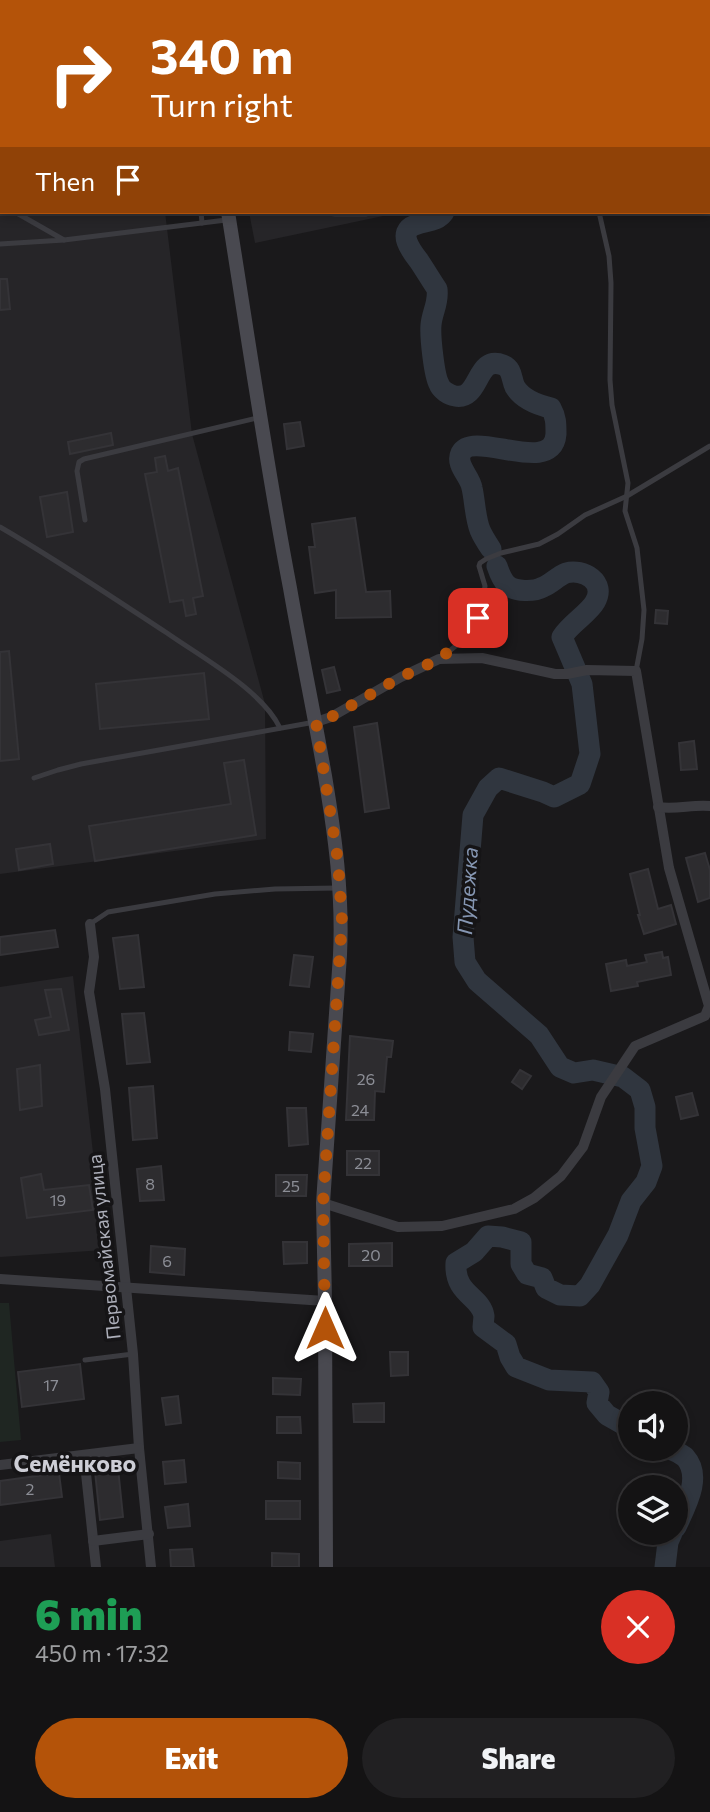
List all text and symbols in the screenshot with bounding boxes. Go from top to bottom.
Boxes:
text: 340 m [150,24,293,84]
icon: right [35,28,126,119]
text: Turn right [150,84,293,124]
icon: arrive [109,161,147,199]
text: Then [35,165,95,196]
pin [448,588,508,648]
icon: arrive [459,599,497,637]
water label: Пудежка [451,846,482,936]
house number: 26 [357,1069,375,1088]
house number: 24 [351,1100,369,1119]
street label: Первомайская улица [82,1153,125,1341]
house number: 22 [354,1153,372,1172]
house number: 8 [145,1174,155,1193]
house number: 25 [282,1176,300,1195]
house number: 19 [50,1190,66,1209]
house number: 20 [361,1245,381,1264]
house number: 6 [162,1251,172,1270]
position arrow [288,1291,362,1365]
house number: 17 [43,1375,59,1394]
map controls [618,1391,688,1545]
button: sound [618,1391,688,1461]
district label: Семёнково [14,1449,136,1477]
button: layers [618,1475,688,1545]
house number: 2 [26,1479,35,1498]
text: 6 min [35,1587,142,1639]
button: close [601,1590,675,1664]
text: 450 m · 17:32 [35,1639,169,1667]
button: Exit [35,1718,348,1798]
button: Share [362,1718,675,1798]

